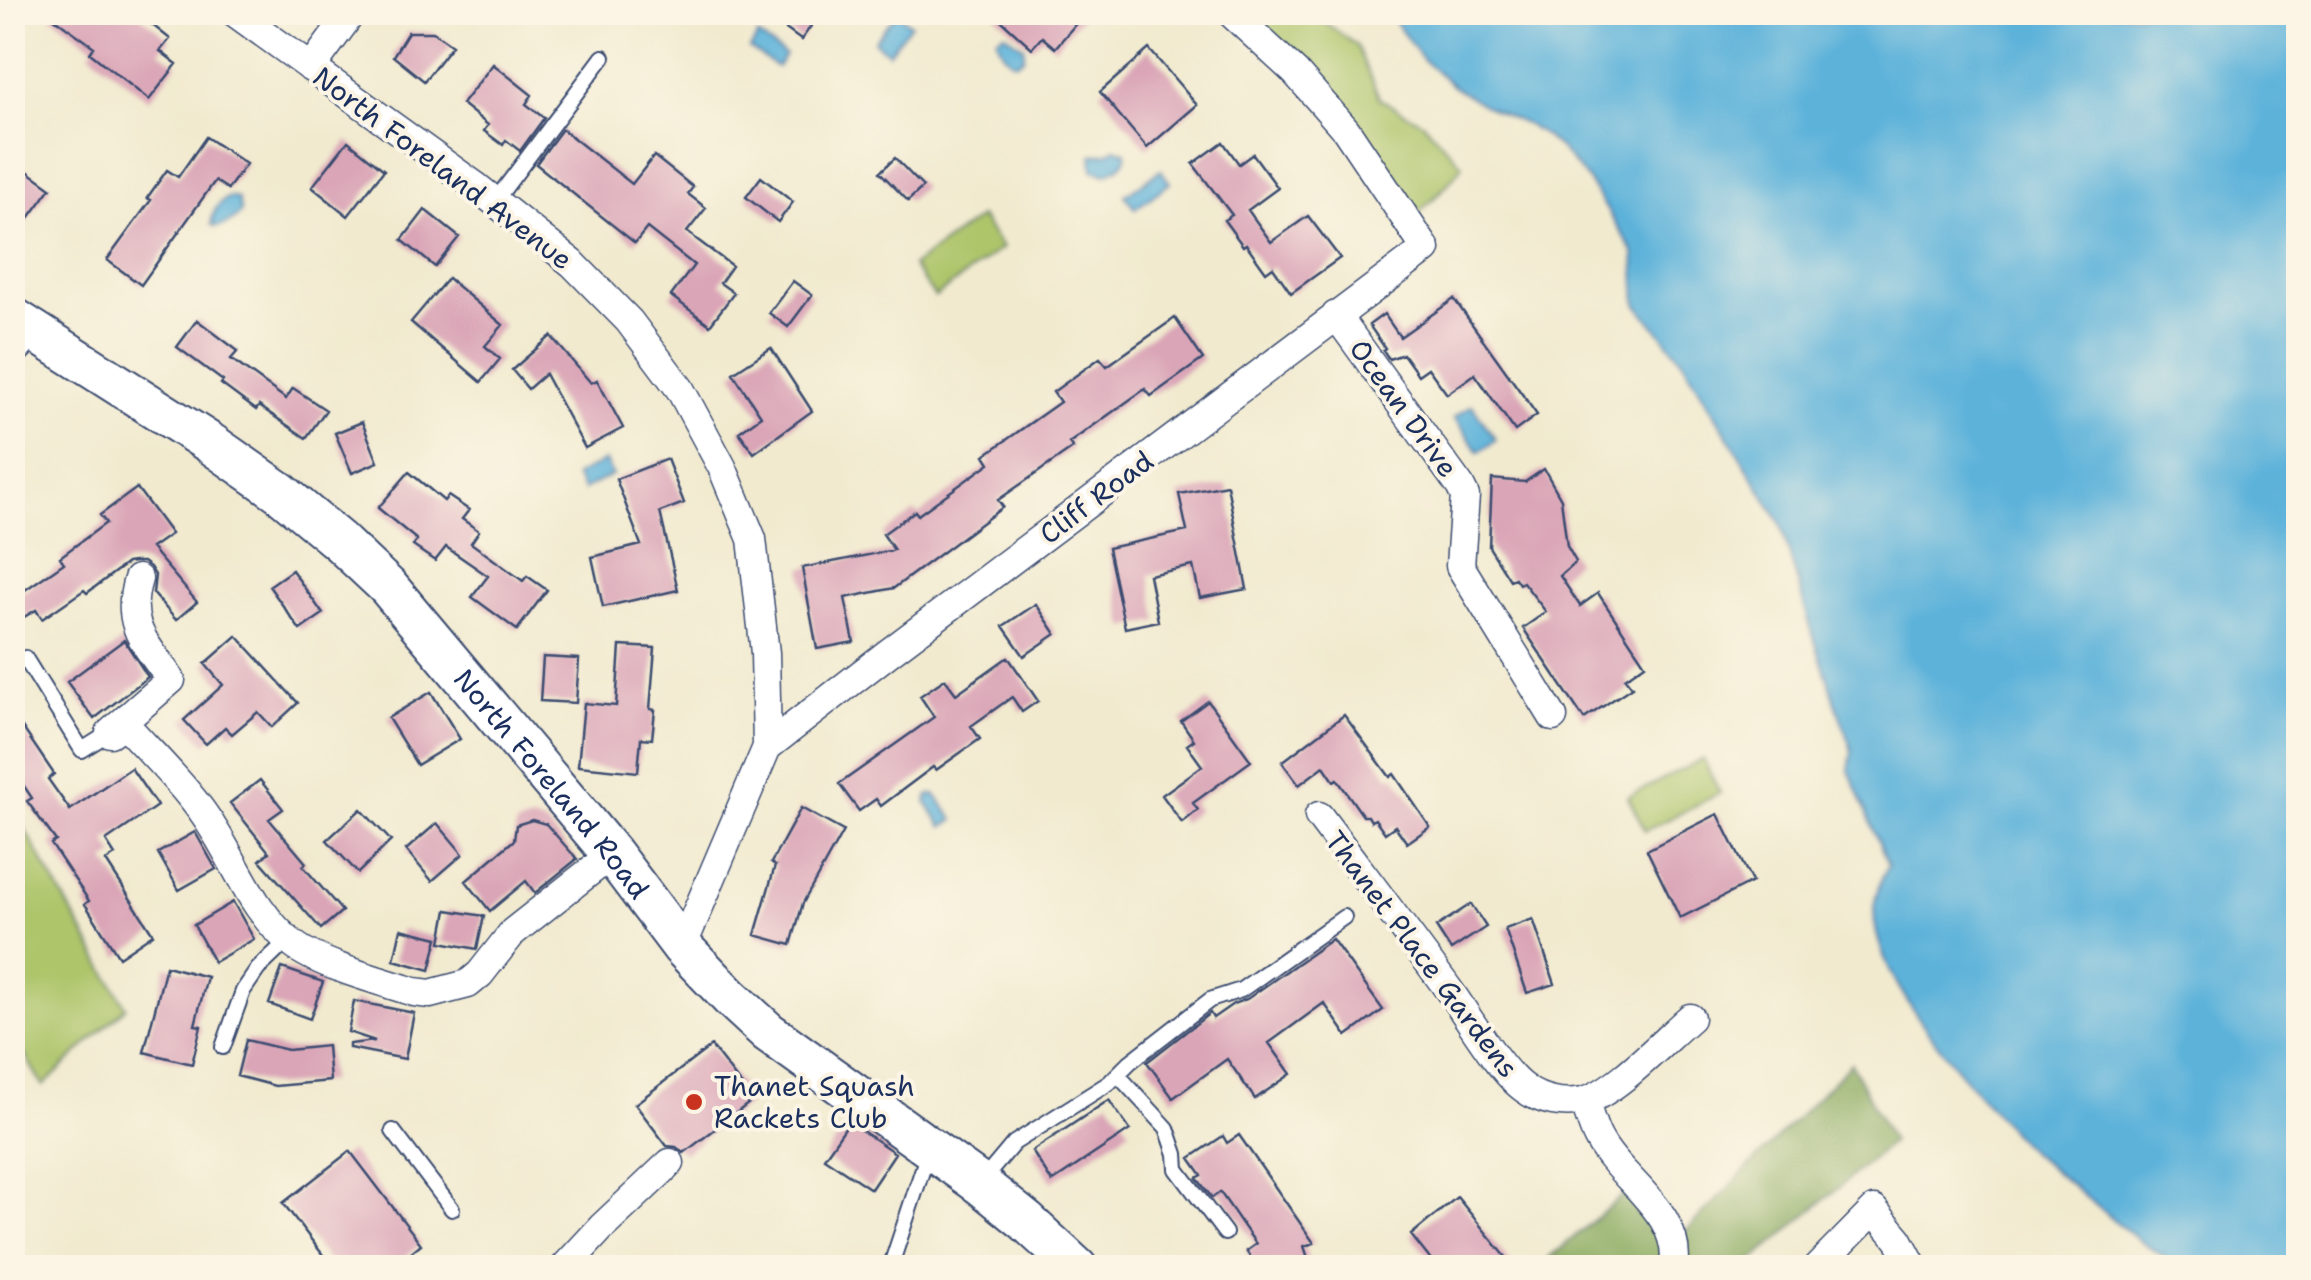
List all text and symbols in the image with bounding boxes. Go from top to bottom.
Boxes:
street label: North Foreland Avenue [305,58,581,278]
street label: Ocean Drive [1341,331,1467,485]
street label: Cliff Road [1031,442,1161,552]
street label: North Foreland Road [445,661,658,907]
street label: Thanet Place Gardens [1317,823,1527,1085]
place label: Thanet Squash Rackets Club [714,1067,915,1137]
marker: Thanet Squash Rackets Club [683,1091,705,1113]

